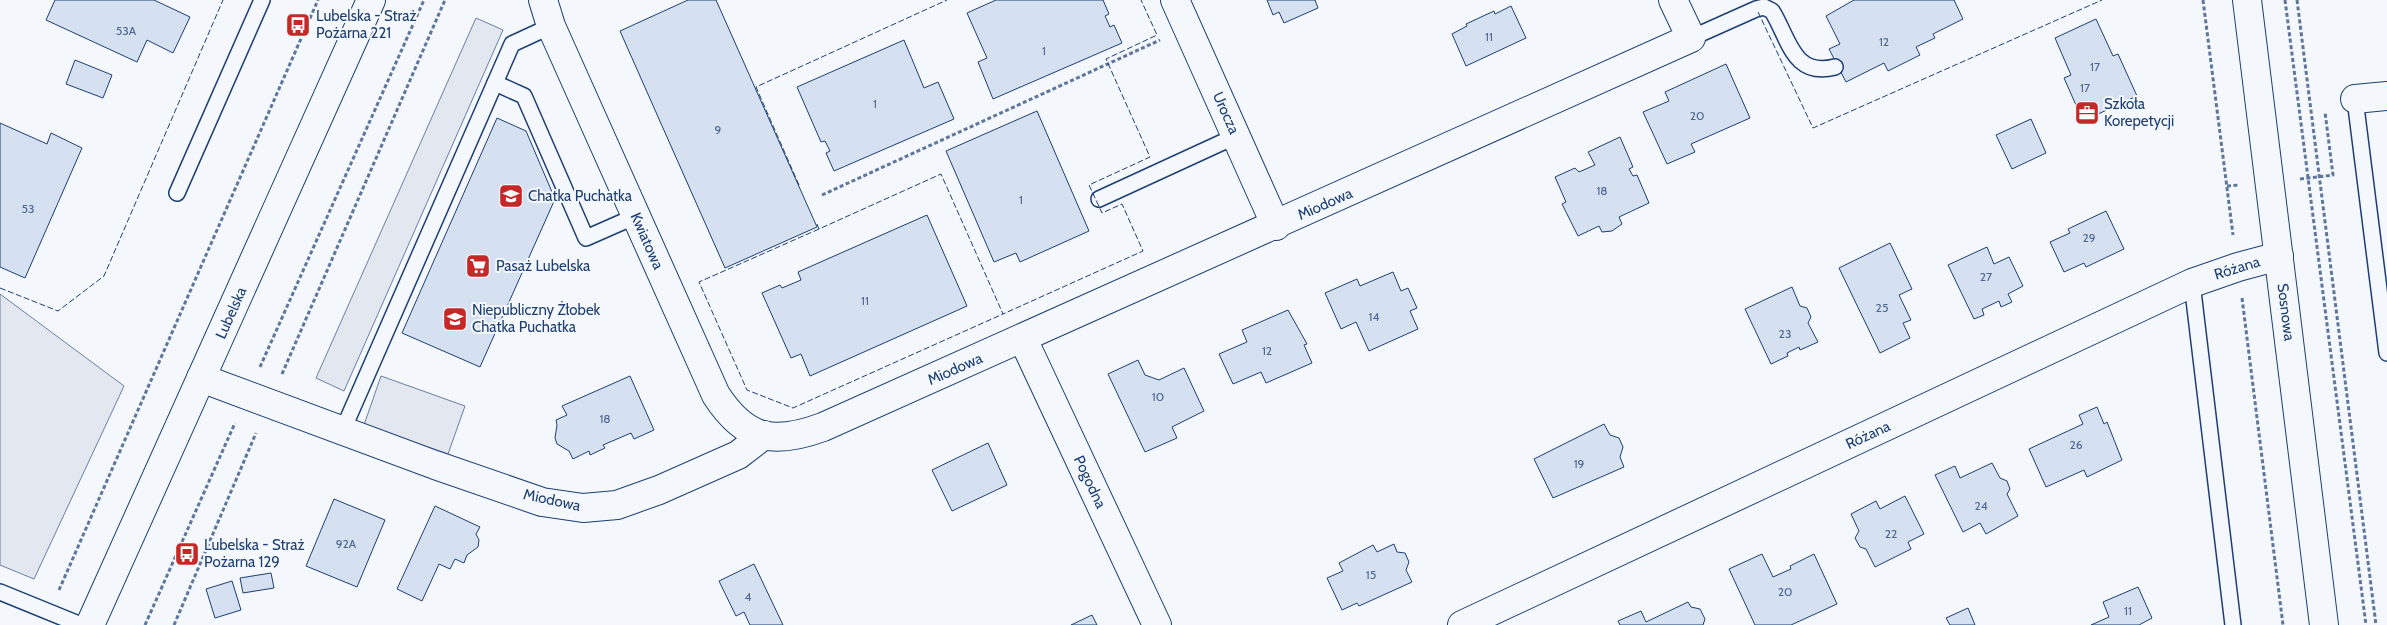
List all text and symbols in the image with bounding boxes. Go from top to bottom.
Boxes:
place label: Lubelska - Straż Pożarna 221 [316,7,416,42]
bus stop icon: Lubelska - Straż Pożarna 221 [285,12,311,38]
house number: 53A [116,23,137,38]
house number: 11 [1485,29,1493,44]
house number: 12 [1879,34,1889,49]
house number: 1 [1042,43,1046,58]
house number: 17 [2090,59,2100,74]
house number: 17 [2080,80,2090,95]
street label: Urocza [1209,89,1244,138]
place label: Szkoła Korepetycji [2104,95,2174,130]
house number: 1 [873,96,877,111]
office icon: Szkoła Korepetycji [2074,100,2100,126]
house number: 20 [1690,108,1704,123]
house number: 9 [715,122,722,137]
school or university icon: Chatka Puchatka [498,183,524,209]
house number: 18 [1596,183,1608,198]
street label: Miodowa [1295,184,1356,224]
place label: Chatka Puchatka [528,187,633,205]
house number: 1 [1019,192,1023,207]
house number: 53 [22,201,34,216]
street label: Kwiatowa [627,210,668,273]
house number: 29 [2082,230,2096,245]
street label: Różana [2212,252,2263,283]
supermarket icon: Pasaż Lubelska [465,253,491,279]
place label: Pasaż Lubelska [496,257,591,275]
house number: 27 [1980,269,1992,284]
street label: Sosnowa [2274,282,2299,343]
street label: Lubelska [212,284,251,342]
house number: 11 [861,293,869,308]
place label: Niepubliczny Żłobek Chatka Puchatka [472,300,601,336]
house number: 25 [1876,300,1888,315]
school or university icon: Niepubliczny Żłobek Chatka Puchatka [442,306,468,332]
house number: 14 [1369,309,1379,324]
house number: 23 [1779,326,1791,341]
house number: 12 [1262,343,1272,358]
street label: Miodowa [925,349,986,389]
house number: 10 [1152,389,1164,404]
house number: 18 [599,411,611,426]
street label: Różana [1843,417,1894,453]
house number: 26 [2069,437,2083,452]
street label: Pogodna [1070,453,1110,512]
house number: 19 [1574,456,1585,471]
street label: Miodowa [522,485,583,515]
house number: 24 [1974,498,1988,513]
house number: 22 [1885,526,1897,541]
place label: Lubelska - Straż Pożarna 129 [204,536,304,571]
house number: 92A [336,536,357,551]
bus stop icon: Lubelska - Straż Pożarna 129 [174,541,200,567]
house number: 15 [1366,567,1376,582]
house number: 20 [1778,584,1792,599]
house number: 4 [745,589,752,604]
house number: 11 [2124,603,2132,618]

